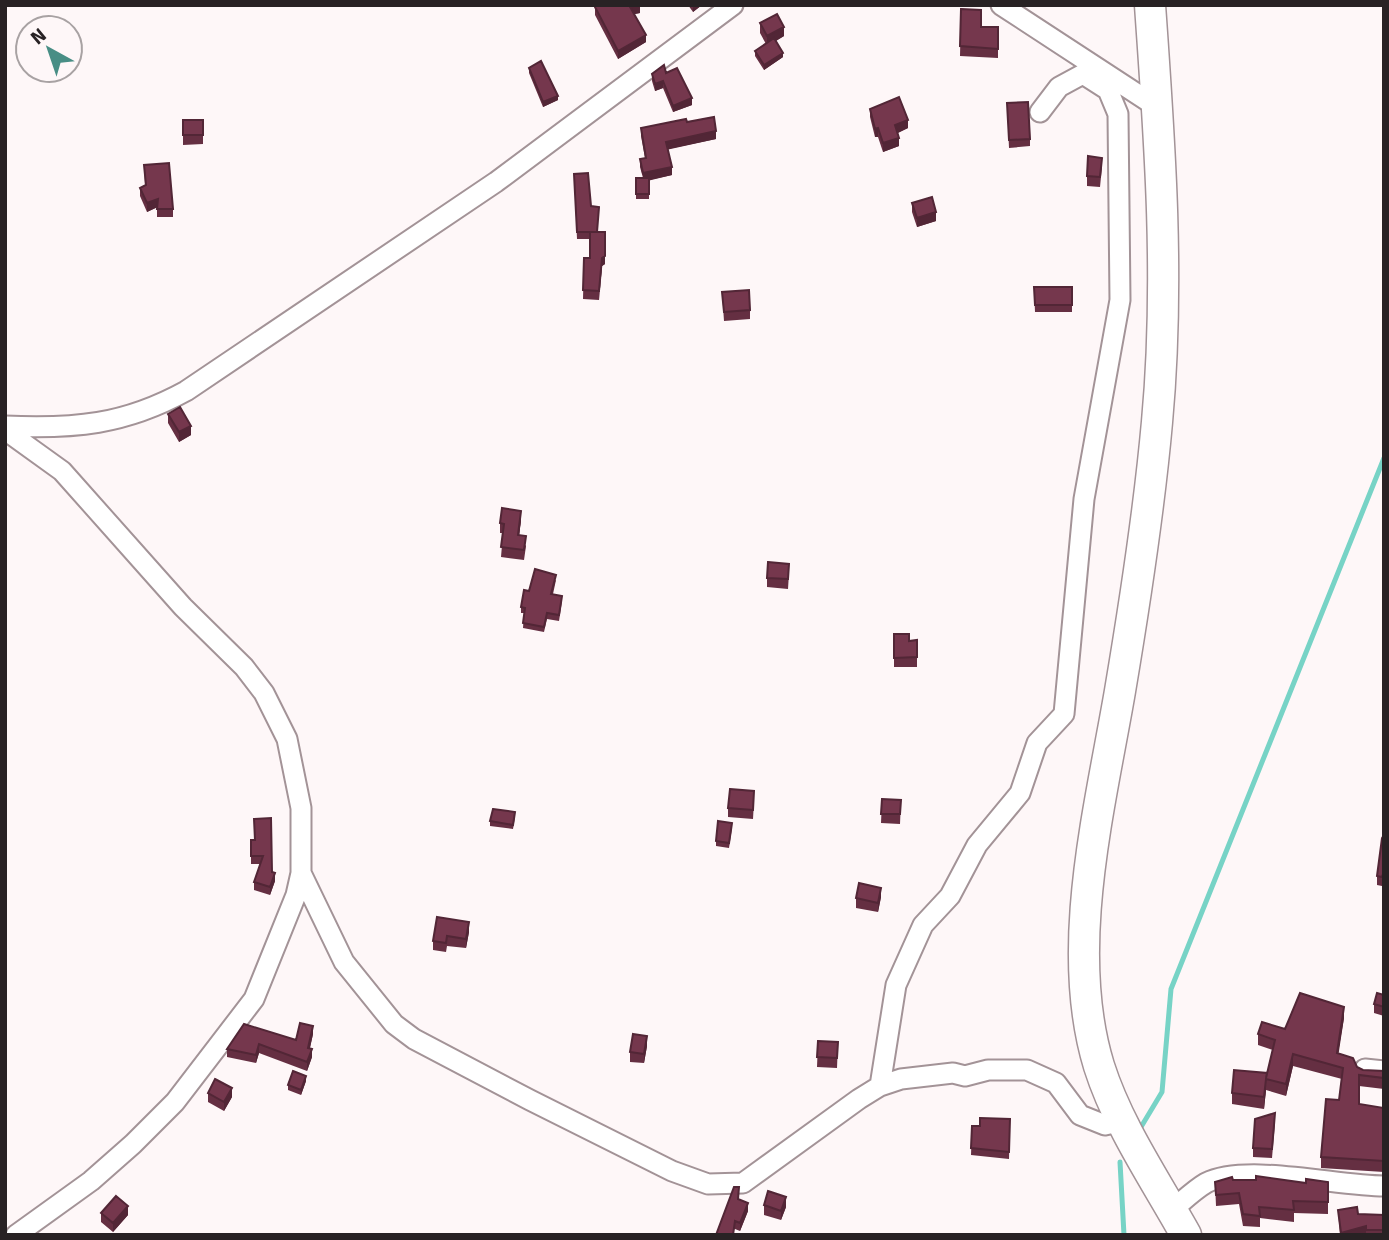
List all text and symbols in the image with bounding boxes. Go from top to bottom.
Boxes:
north arrow [14,14,84,84]
text: N [26,23,51,50]

